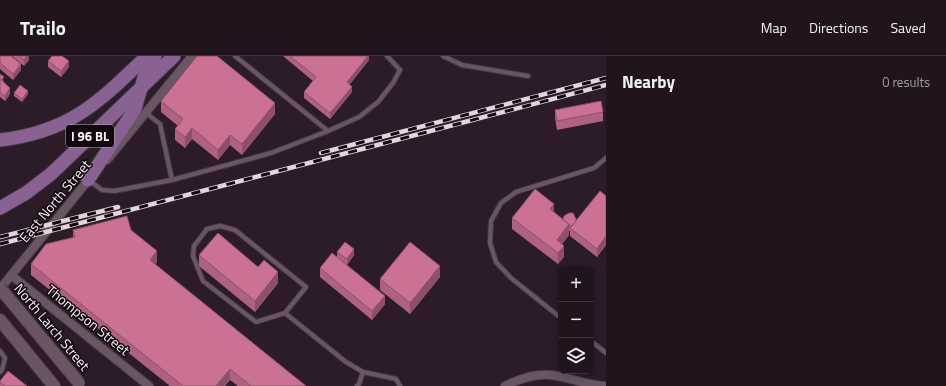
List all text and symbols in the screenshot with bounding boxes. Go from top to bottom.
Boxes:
text: Trailo [20,13,66,42]
text: Map [761,17,787,38]
text: Directions [809,17,868,38]
text: Saved [890,17,926,38]
text: Nearby [622,69,675,95]
text: 0 results [882,72,930,92]
road number: I 96 BL [66,125,114,147]
street label: East North Street [14,155,96,247]
map controls [558,266,594,374]
button: + [558,266,594,302]
street label: North Larch Street [10,278,95,375]
street label: Thompson Street [42,279,135,360]
button: − [558,302,594,338]
button: layers [558,338,594,374]

